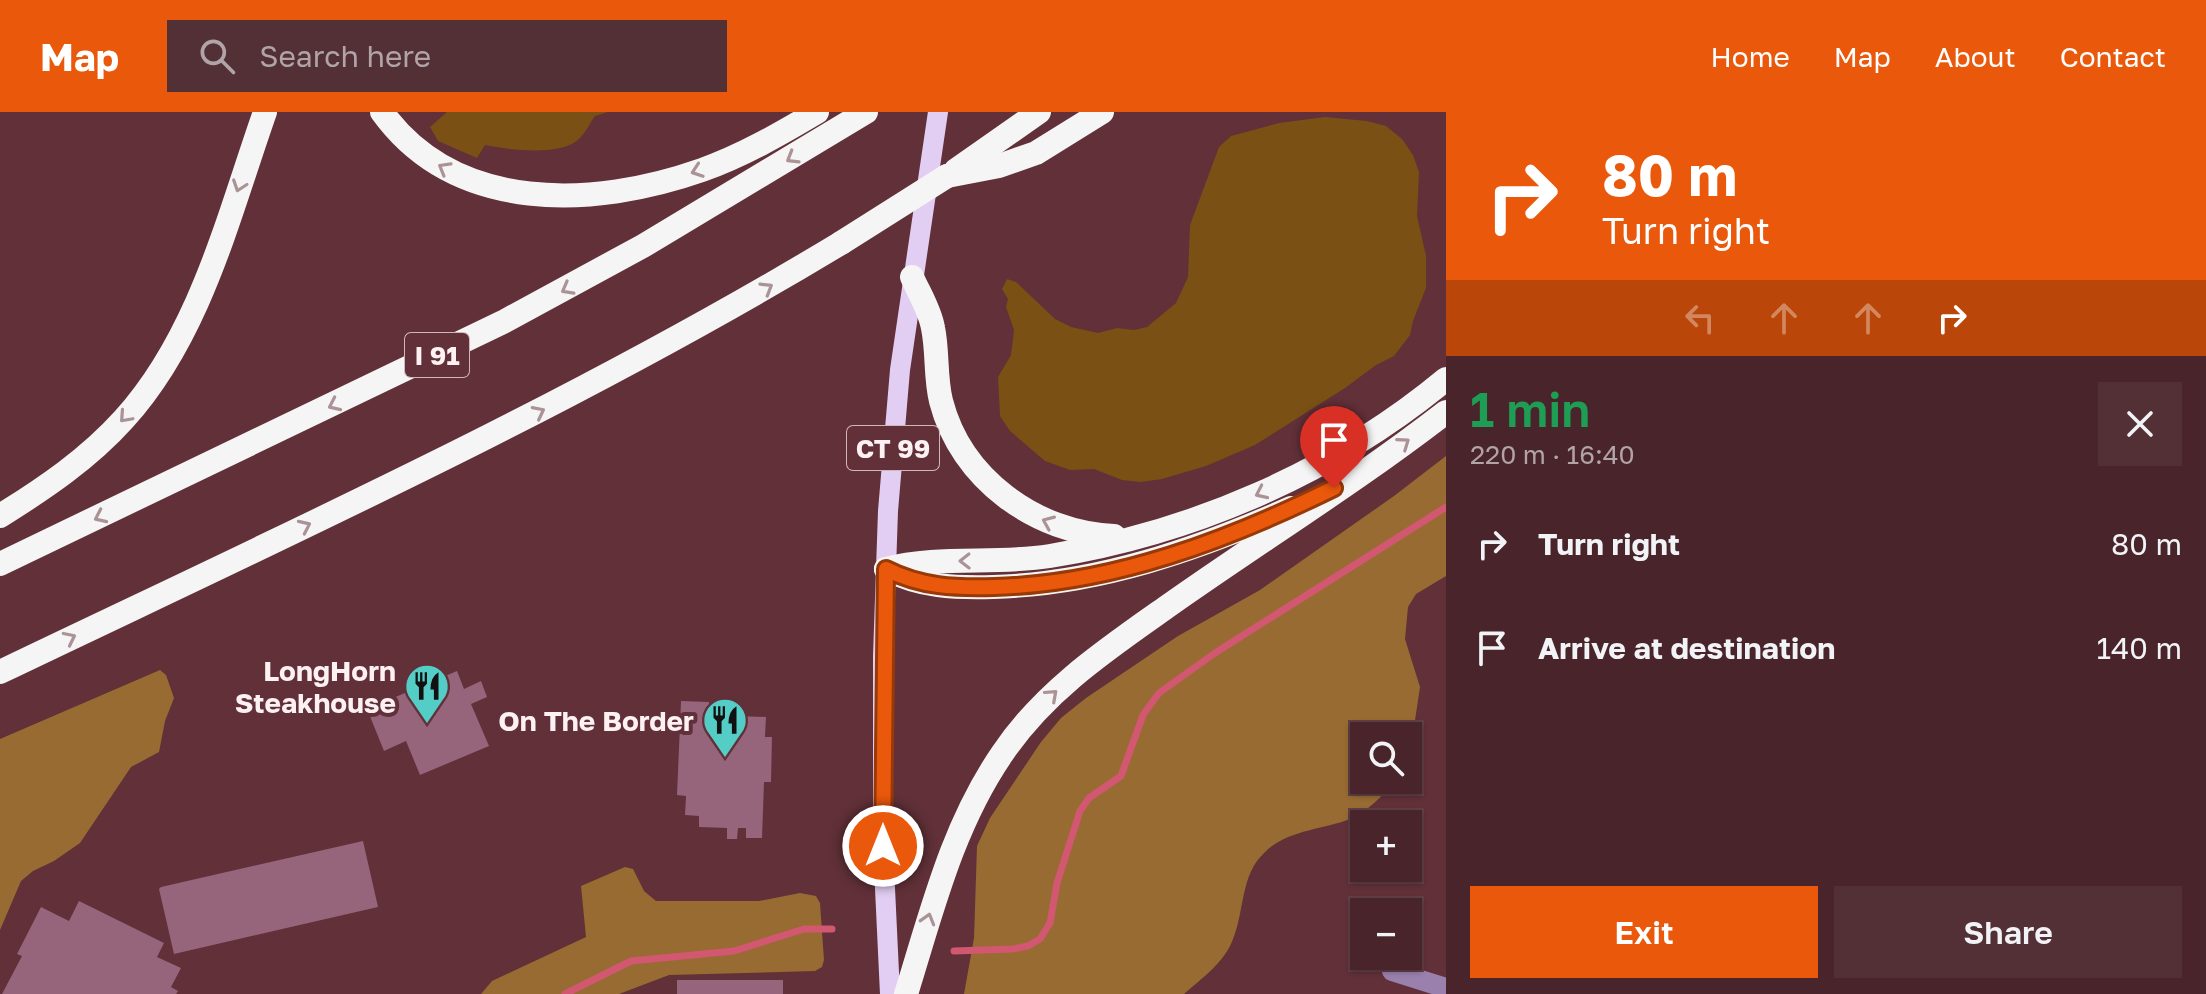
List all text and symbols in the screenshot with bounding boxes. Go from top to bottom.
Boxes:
search box [167,20,727,92]
text: Map [40,34,119,79]
icon: search [195,34,239,78]
text: Search here [259,38,431,74]
text: Home [1711,40,1790,73]
text: Map [1834,40,1891,73]
text: About [1935,40,2016,73]
text: Contact [2060,40,2166,73]
text: 80 m [1602,141,1737,208]
icon: right [1470,144,1574,248]
one-way arrow [786,149,801,164]
one-way arrow [439,162,453,178]
one-way arrow [691,162,705,178]
one-way arrow [232,178,249,192]
text: Turn right [1602,209,1770,252]
one-way arrow [560,279,575,294]
one-way arrow [758,282,773,298]
icon: left [1678,296,1722,340]
icon: ahead [1762,296,1806,340]
icon: ahead [1846,296,1890,340]
icon: right [1930,296,1974,340]
road number: I 91 [405,333,469,377]
text: 1 min [1470,380,1590,438]
button: close [2098,382,2182,466]
one-way arrow [328,395,343,411]
pin [1300,406,1368,488]
one-way arrow [530,407,545,422]
one-way arrow [121,408,135,423]
icon: arrive [1312,418,1356,462]
road number: CT 99 [847,426,939,470]
one-way arrow [1396,438,1410,453]
text: 220 m · 16:40 [1470,439,1635,470]
one-way arrow [1254,483,1269,499]
one-way arrow [93,507,108,523]
one-way arrow [1042,515,1057,531]
one-way arrow [297,520,311,536]
icon: right [1470,522,1514,566]
text: Turn right [1538,526,1680,562]
text: 80 m [2111,526,2182,562]
one-way arrow [958,552,971,570]
icon: arrive [1470,626,1514,670]
text: Arrive at destination [1538,630,1835,666]
text: 140 m [2097,630,2182,666]
one-way arrow [62,632,77,648]
place label: LongHorn Steakhouse [235,654,396,719]
restaurant icon: LongHorn Steakhouse [403,662,451,725]
one-way arrow [1043,690,1058,704]
restaurant icon: On The Border [701,696,749,759]
place label: On The Border [498,704,694,737]
map controls [1350,722,1422,970]
button: search [1350,722,1422,794]
position arrow [841,804,925,888]
button: + [1350,810,1422,882]
button: Exit [1470,886,1818,978]
button: Share [1834,886,2182,978]
button: − [1350,898,1422,970]
one-way arrow [919,913,936,927]

